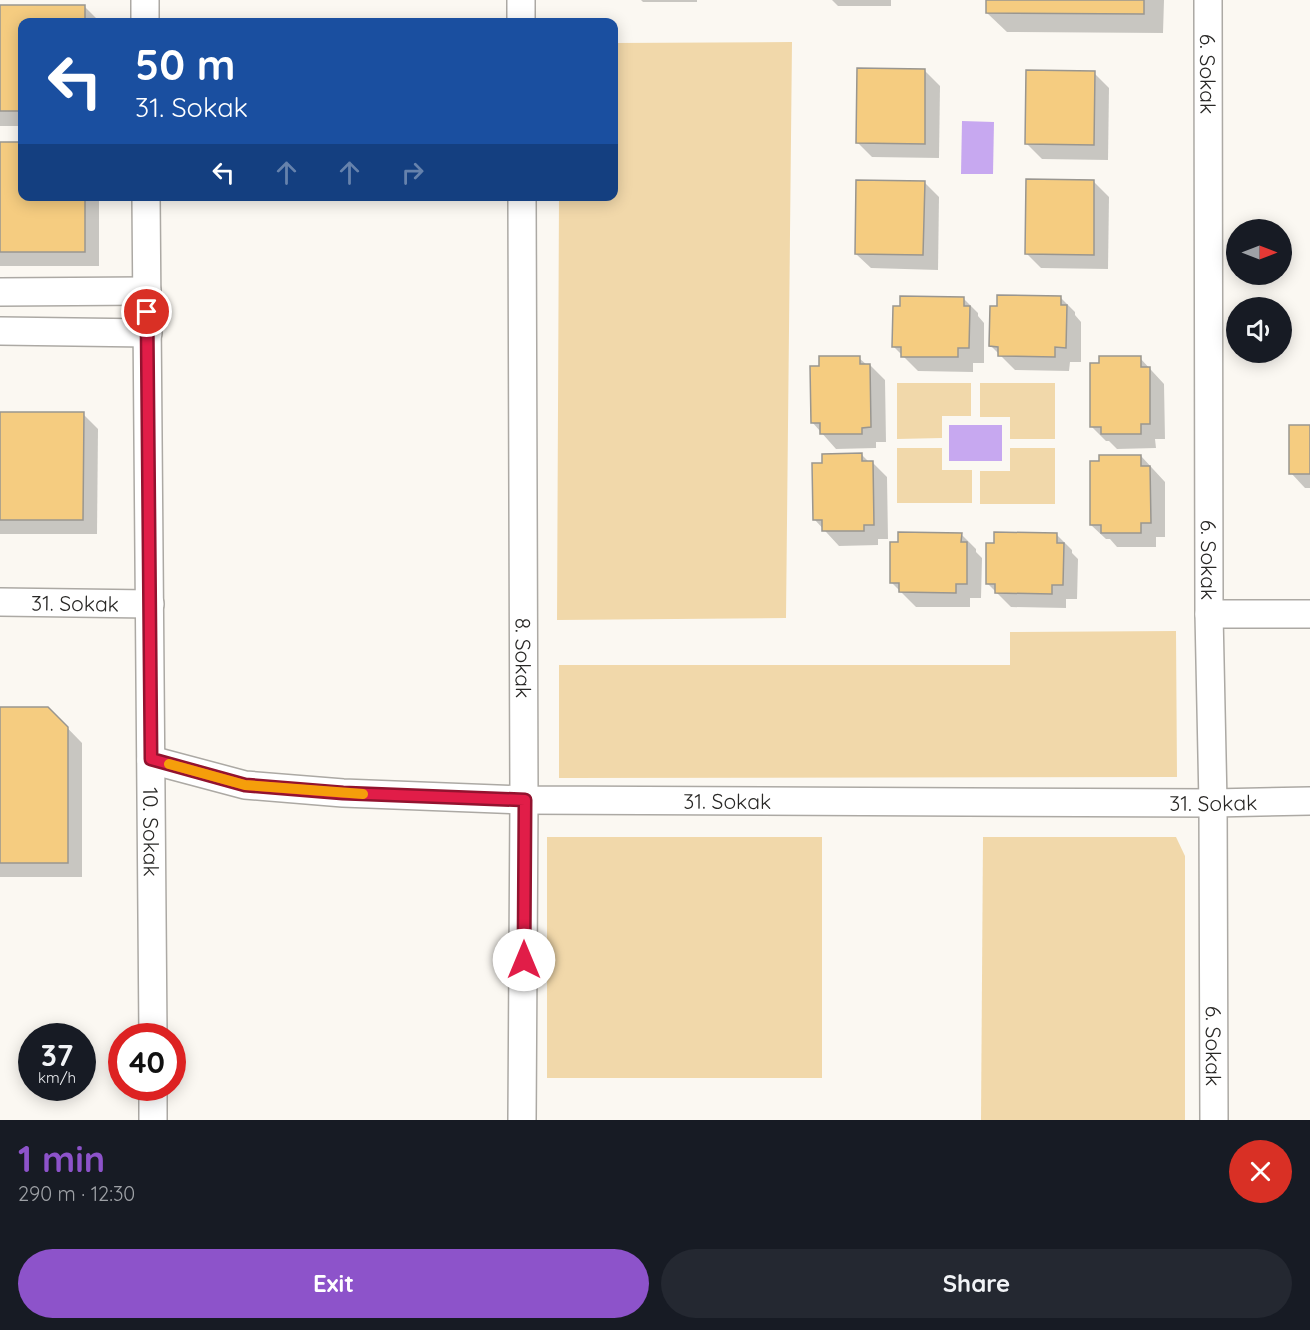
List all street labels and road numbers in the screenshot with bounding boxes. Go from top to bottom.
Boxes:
street label: 6. Sokak [1195,34,1221,114]
street label: 6. Sokak [1196,520,1222,600]
street label: 31. Sokak [31,589,119,617]
street label: 8. Sokak [510,618,537,698]
street label: 10. Sokak [138,787,165,877]
street label: 31. Sokak [683,788,771,814]
street label: 31. Sokak [1169,789,1258,816]
street label: 6. Sokak [1201,1006,1227,1086]

